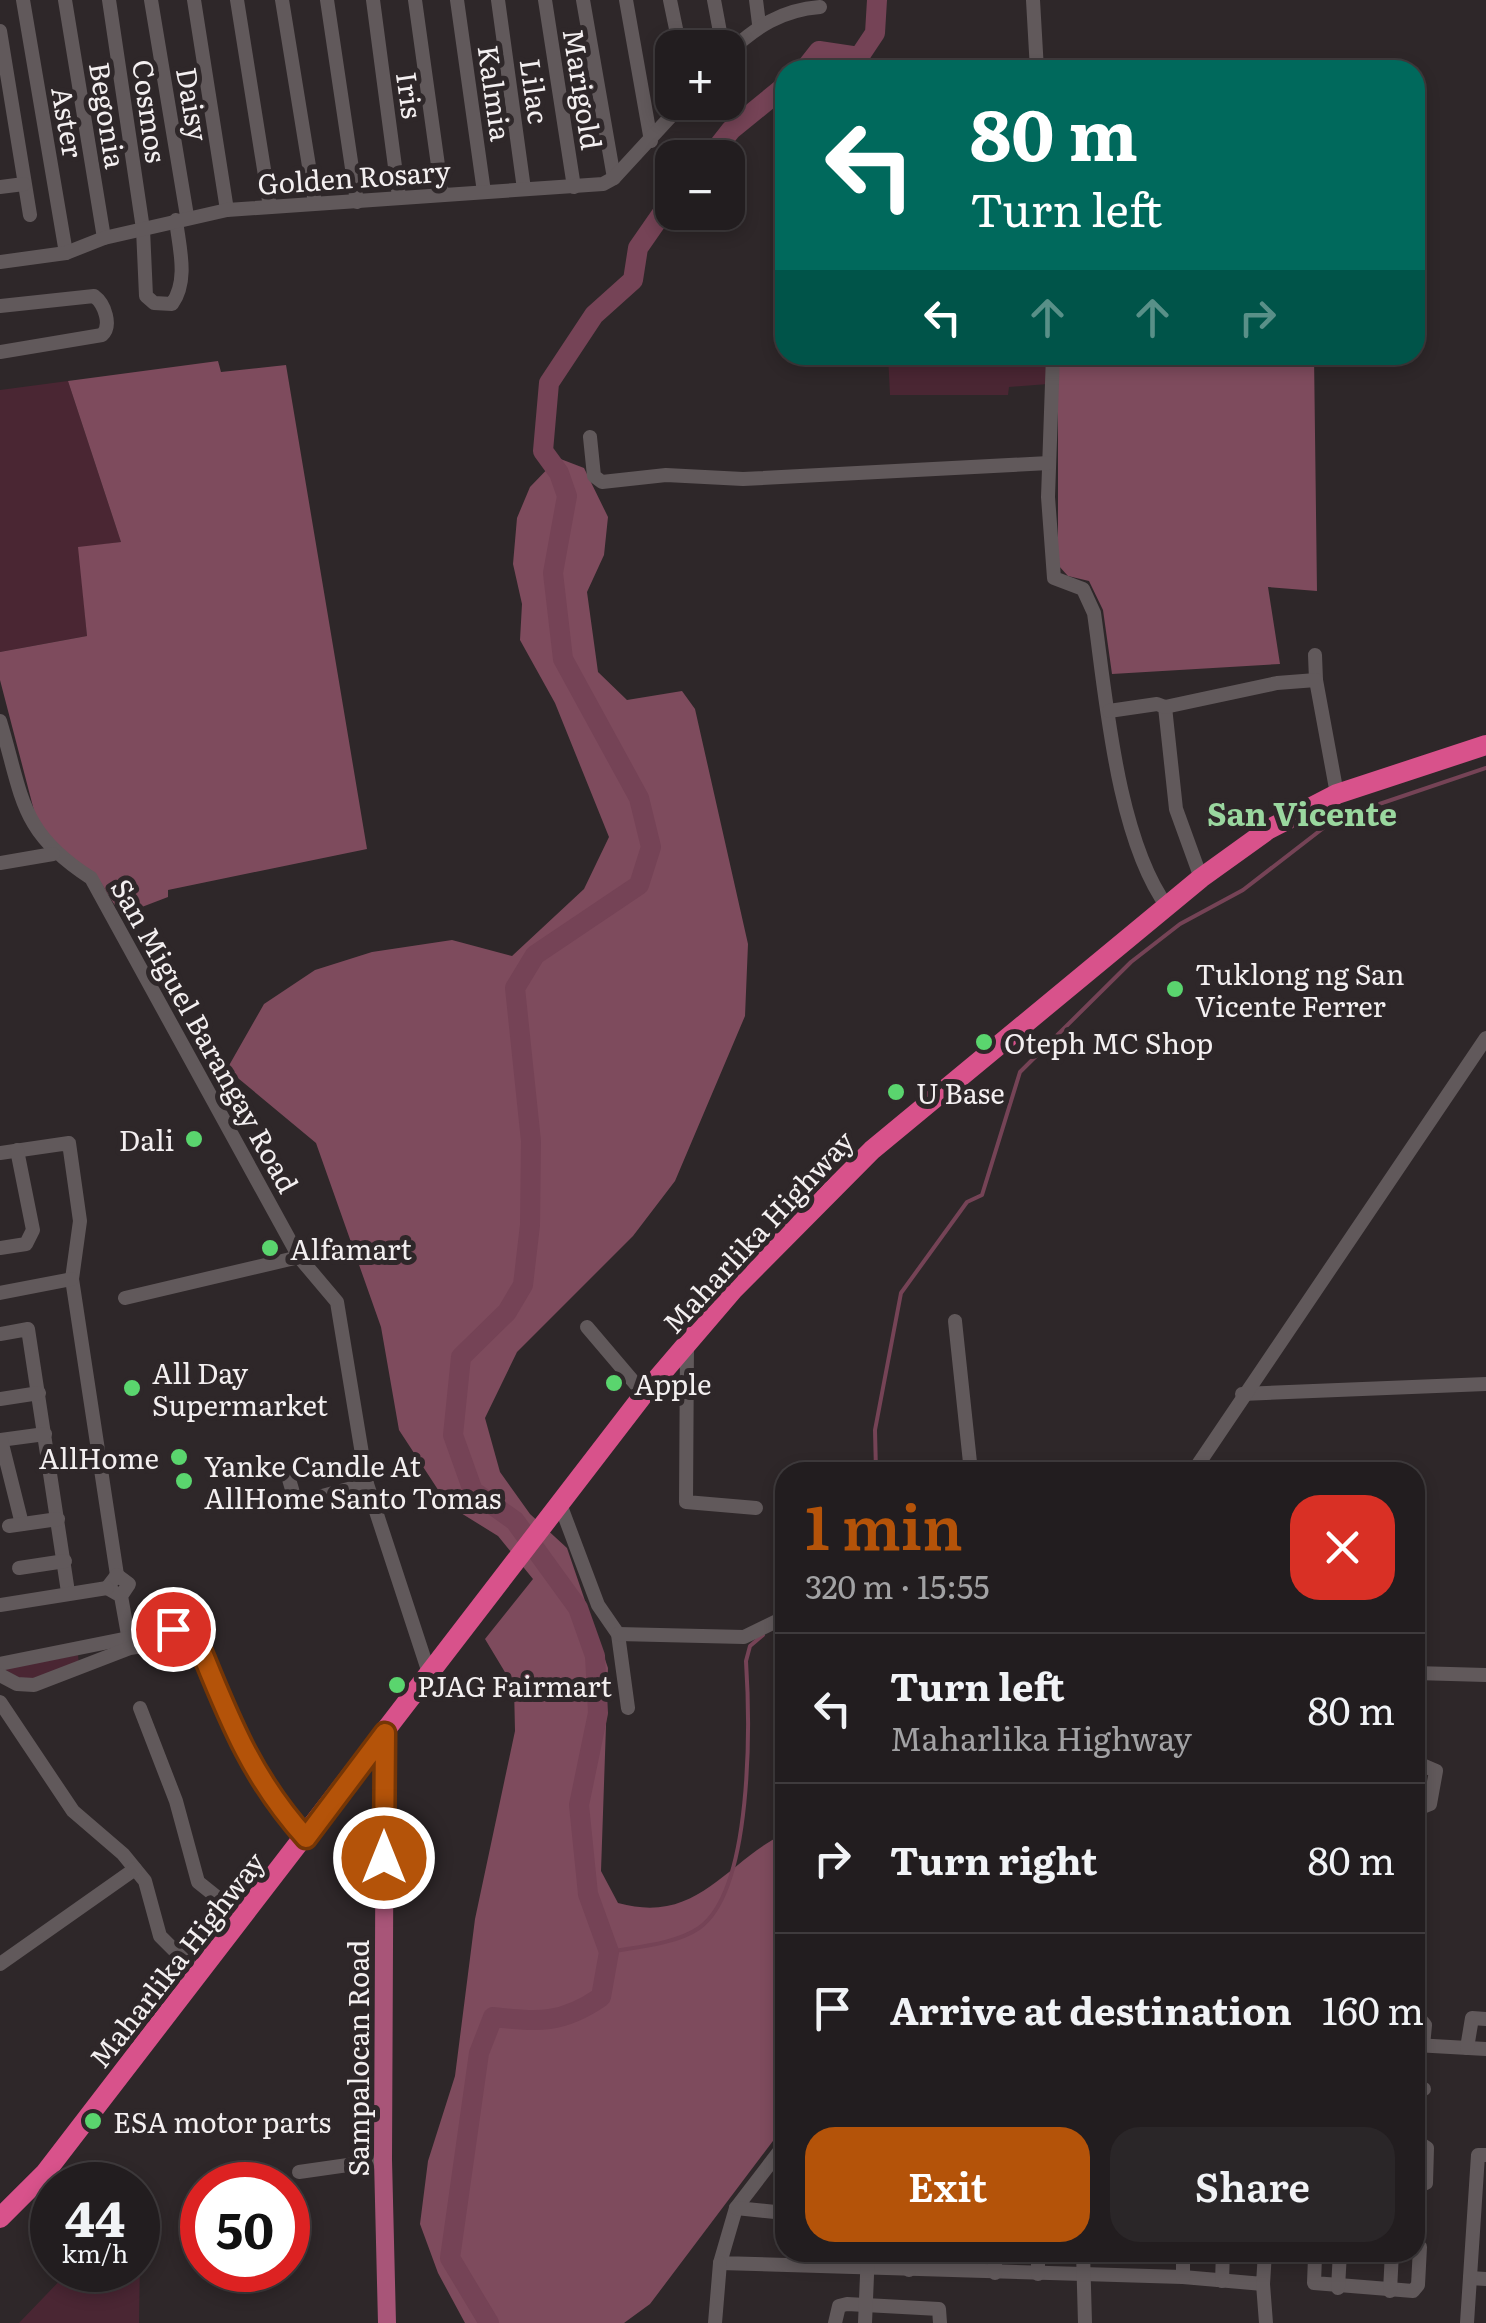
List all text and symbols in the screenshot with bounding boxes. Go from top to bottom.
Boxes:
street label: Marigold [554,25,614,153]
map controls [655,30,745,230]
button: + [655,30,745,120]
street label: Kalmia [468,42,524,144]
street label: Lilac [511,56,561,126]
street label: Cosmos [123,57,179,165]
street label: Begonia [80,59,138,171]
street label: Daisy [167,64,221,145]
street label: Iris [387,69,435,121]
text: 80 m [970,79,1138,183]
street label: Aster [42,83,96,162]
icon: left [805,100,935,230]
button: − [655,140,745,230]
street label: Golden Rosary [256,148,453,204]
text: Turn left [970,174,1162,241]
icon: left [915,290,970,345]
icon: ahead [1020,290,1075,345]
icon: ahead [1125,290,1180,345]
icon: right [1230,290,1285,345]
district label: San Vicente [1207,788,1397,836]
street label: San Miguel Barangay Road [102,870,310,1200]
place label: Tuklong ng San Vicente Ferrer [1195,952,1404,1026]
marker: Tuklong ng San Vicente Ferrer [1164,978,1186,1000]
place label: Oteph MC Shop [1004,1021,1213,1063]
marker: Oteph MC Shop [973,1031,995,1053]
place label: U Base [916,1071,1005,1113]
marker: U Base [885,1081,907,1103]
place label: Dali [119,1118,174,1160]
street label: Maharlika Highway [652,1119,863,1342]
marker: Dali [183,1128,205,1150]
place label: Alfamart [290,1227,413,1269]
marker: Alfamart [259,1237,281,1259]
place label: All Day Supermarket [152,1351,329,1425]
place label: Apple [634,1362,712,1404]
marker: Apple [603,1372,625,1394]
marker: All Day Supermarket [121,1377,143,1399]
place label: AllHome [39,1436,159,1478]
place label: Yanke Candle At AllHome Santo Tomas [204,1444,501,1518]
marker: AllHome [168,1446,190,1468]
marker: Yanke Candle At AllHome Santo Tomas [173,1470,195,1492]
text: 1 min [805,1479,963,1568]
button: close [1290,1495,1395,1600]
text: 320 m · 15:55 [805,1561,989,1609]
pin [131,1587,216,1672]
icon: arrive [146,1602,201,1657]
text: Turn left [890,1656,1065,1713]
place label: PJAG Fairmart [417,1664,613,1706]
marker: PJAG Fairmart [386,1674,408,1696]
text: 80 m [1308,1680,1395,1737]
icon: left [805,1681,860,1736]
text: Maharlika Highway [890,1713,1192,1761]
position arrow [332,1806,436,1910]
text: Turn right [890,1830,1097,1887]
text: 80 m [1308,1830,1395,1887]
icon: right [805,1831,860,1886]
street label: Maharlika Highway [78,1841,274,2076]
street label: Sampalocan Road [336,1940,378,2176]
text: Arrive at destination [890,1980,1292,2037]
text: 160 m [1322,1980,1424,2037]
icon: arrive [805,1981,860,2036]
place label: ESA motor parts [113,2100,331,2142]
marker: ESA motor parts [82,2110,104,2132]
button: Exit [805,2127,1090,2242]
button: Share [1110,2127,1395,2242]
speed limit sign: 50 [180,2162,310,2292]
text: 44 [65,2178,125,2252]
text: km/h [62,2234,128,2271]

